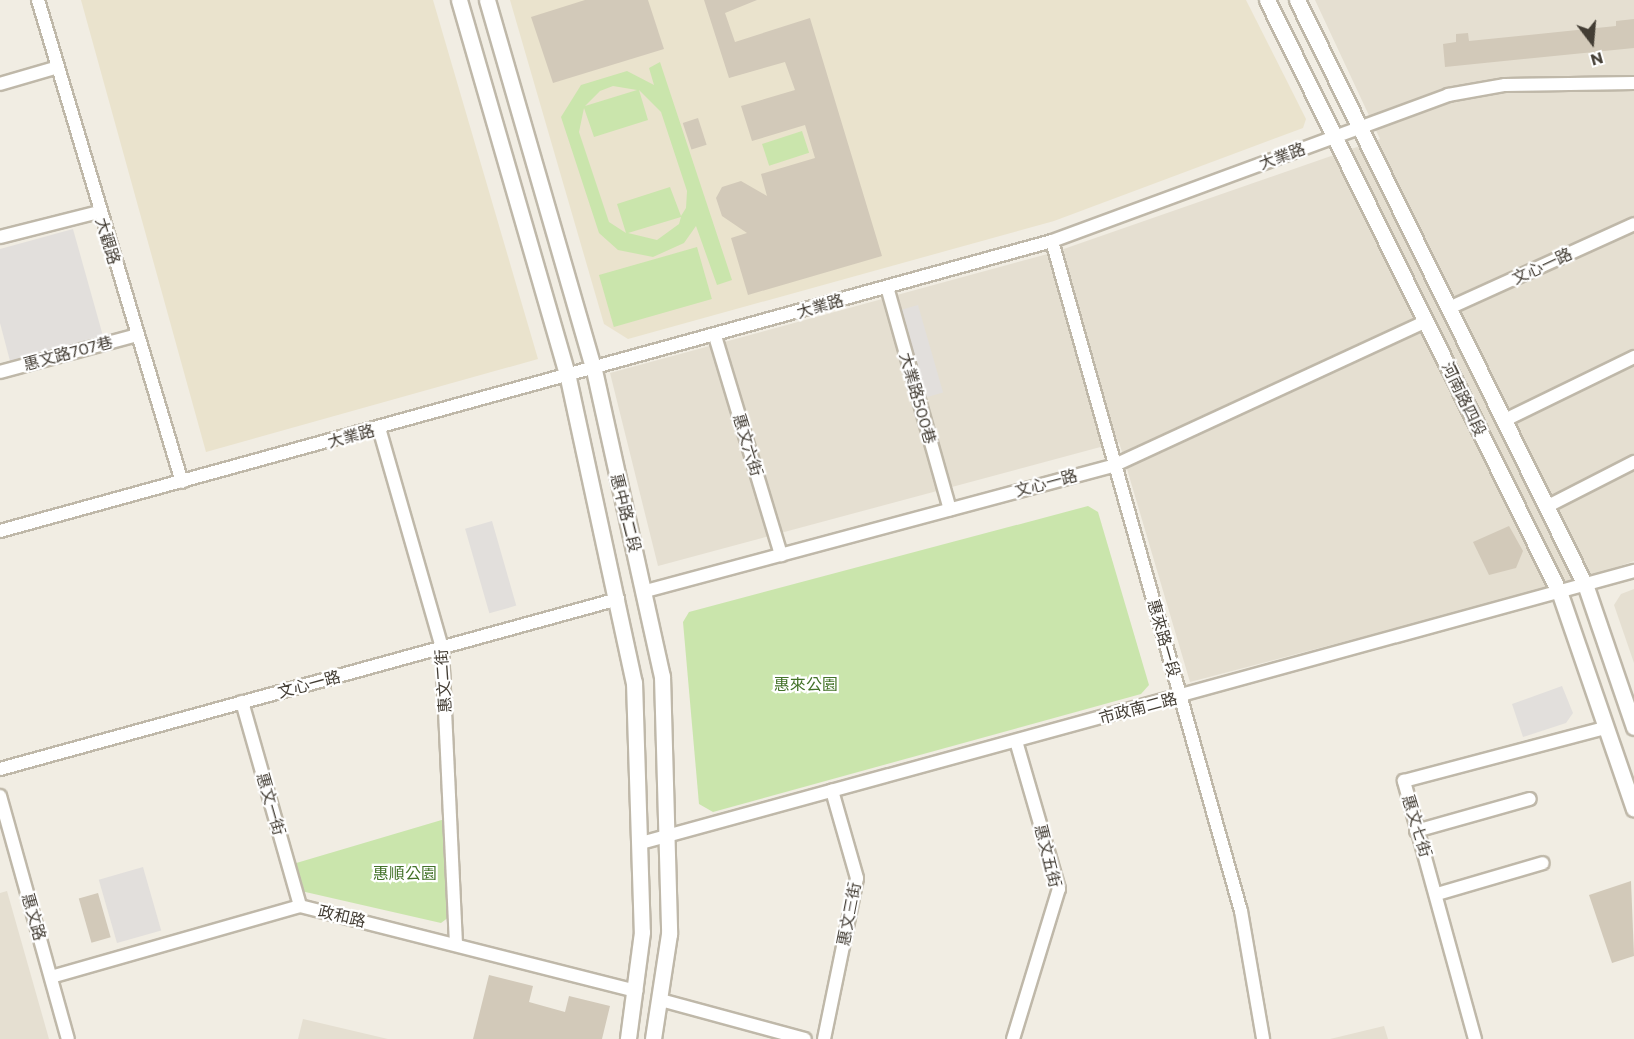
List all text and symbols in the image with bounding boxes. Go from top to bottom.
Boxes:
north arrow [1562,12,1622,72]
text: N [1589,49,1605,71]
street label: 大業路 [1256,139,1308,173]
street label: 大觀路 [92,215,124,267]
street label: 文心一路 [1509,244,1575,288]
street label: 大業路 [794,290,846,322]
street label: 惠文路707巷 [21,332,115,374]
street label: 大業路500巷 [896,350,940,446]
street label: 河南路四段 [1438,359,1490,439]
street label: 惠文六街 [729,412,767,478]
street label: 大業路 [325,421,377,451]
street label: 文心一路 [1013,465,1079,501]
street label: 惠中路二段 [607,472,645,554]
street label: 惠來路一段 [1144,597,1184,679]
street label: 惠文二街 [431,648,455,714]
street label: 文心一路 [276,666,342,702]
park label: 惠來公園 [774,674,838,694]
street label: 市政南二路 [1097,688,1179,728]
street label: 惠文一街 [253,771,289,837]
street label: 惠文七街 [1398,793,1436,859]
street label: 惠文五街 [1031,823,1065,889]
park label: 惠順公園 [373,863,437,883]
street label: 惠文三街 [833,881,865,947]
street label: 惠文路 [18,891,50,943]
street label: 政和路 [316,901,368,931]

